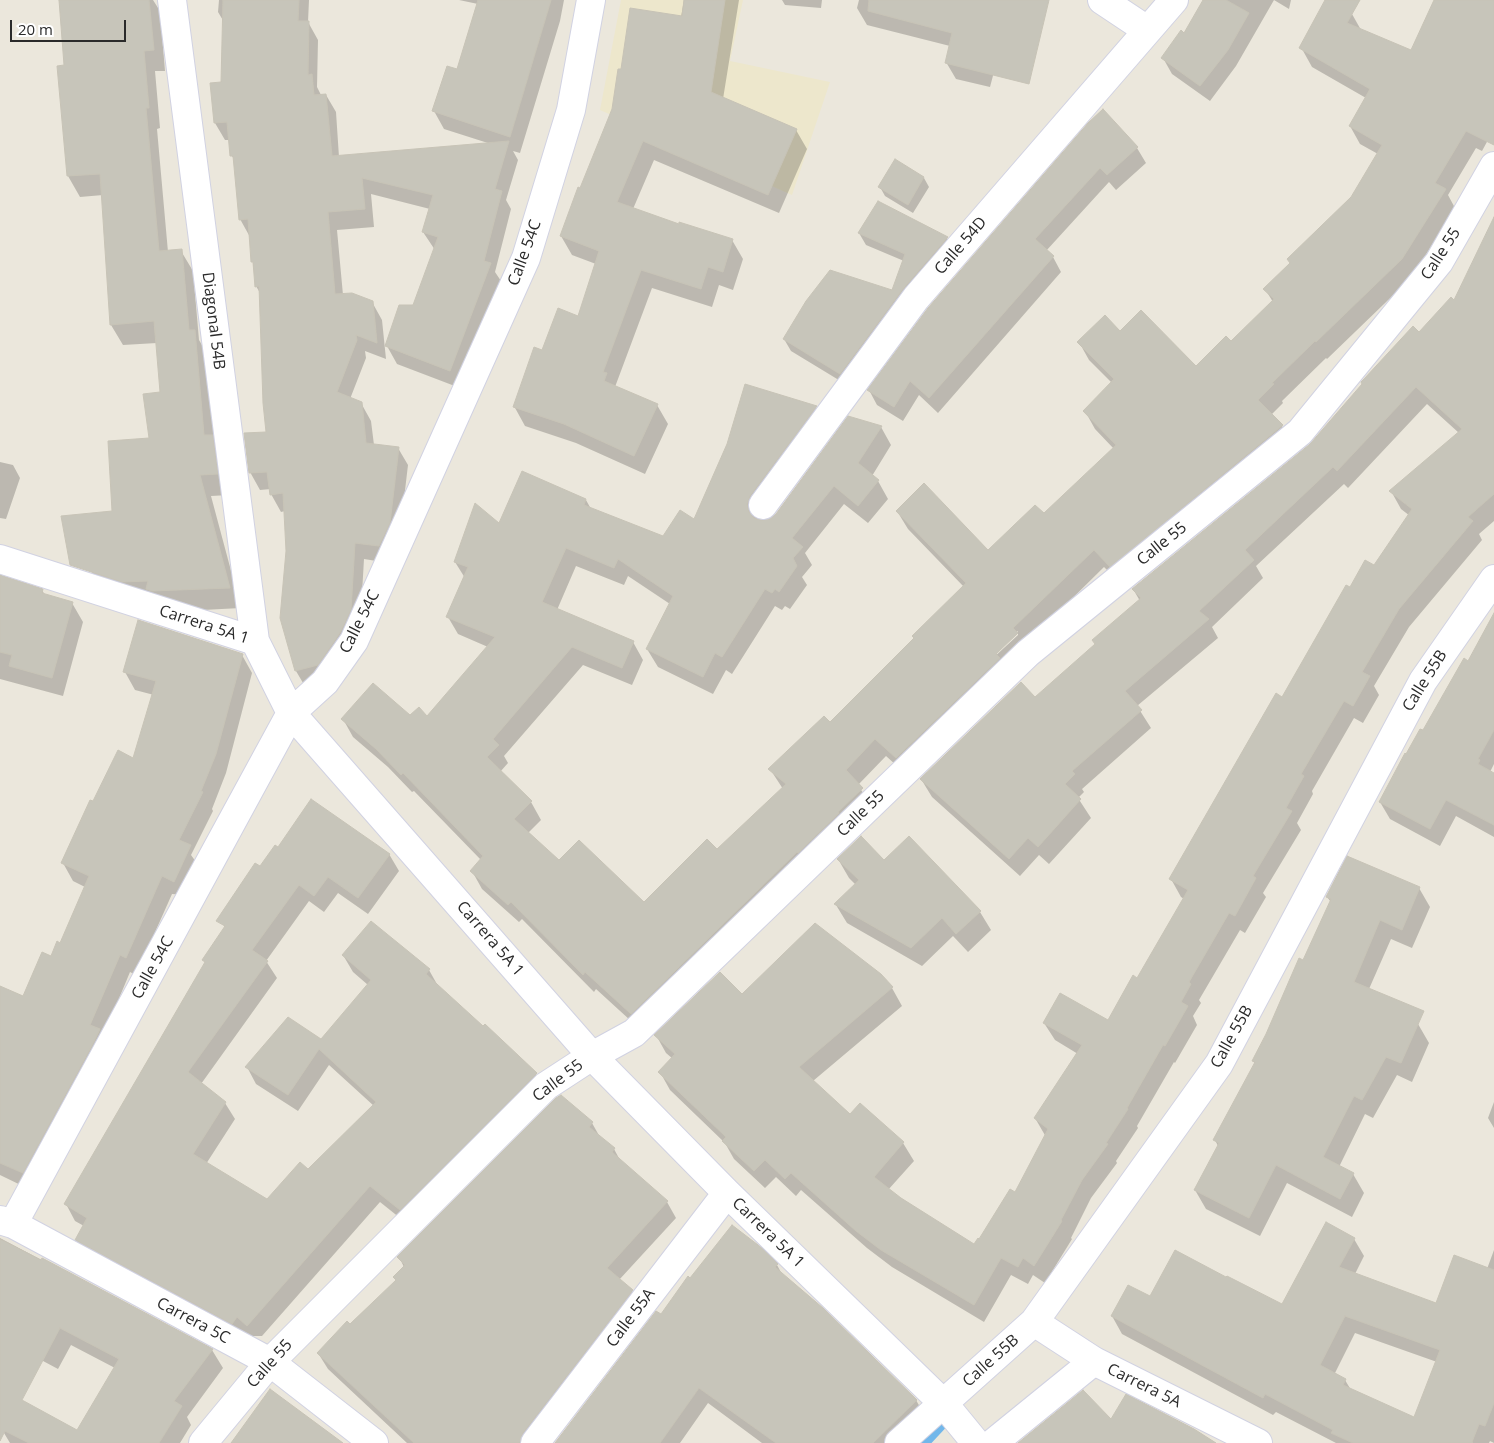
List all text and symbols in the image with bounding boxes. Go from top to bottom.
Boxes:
scale bar [12,10,129,42]
text: 20 m [18,19,53,39]
street label: Calle 54D [931,213,991,279]
street label: Calle 54C [504,218,546,288]
street label: Calle 55 [1417,224,1465,284]
street label: Diagonal 54B [197,271,229,371]
street label: Calle 55 [1133,518,1191,570]
street label: Calle 54C [336,587,384,657]
street label: Carrera 5A 1 [157,601,251,649]
street label: Calle 55B [1399,647,1451,715]
street label: Calle 55 [833,787,889,841]
street label: Carrera 5A 1 [452,898,528,980]
street label: Calle 54C [128,933,178,1003]
street label: Calle 55B [1207,1002,1257,1072]
street label: Calle 55 [529,1056,587,1106]
street label: Carrera 5A 1 [728,1194,808,1272]
street label: Calle 55A [603,1285,659,1351]
street label: Carrera 5C [153,1294,233,1348]
street label: Calle 55B [959,1331,1023,1391]
street label: Calle 55 [243,1336,297,1392]
street label: Carrera 5A [1104,1360,1184,1412]

